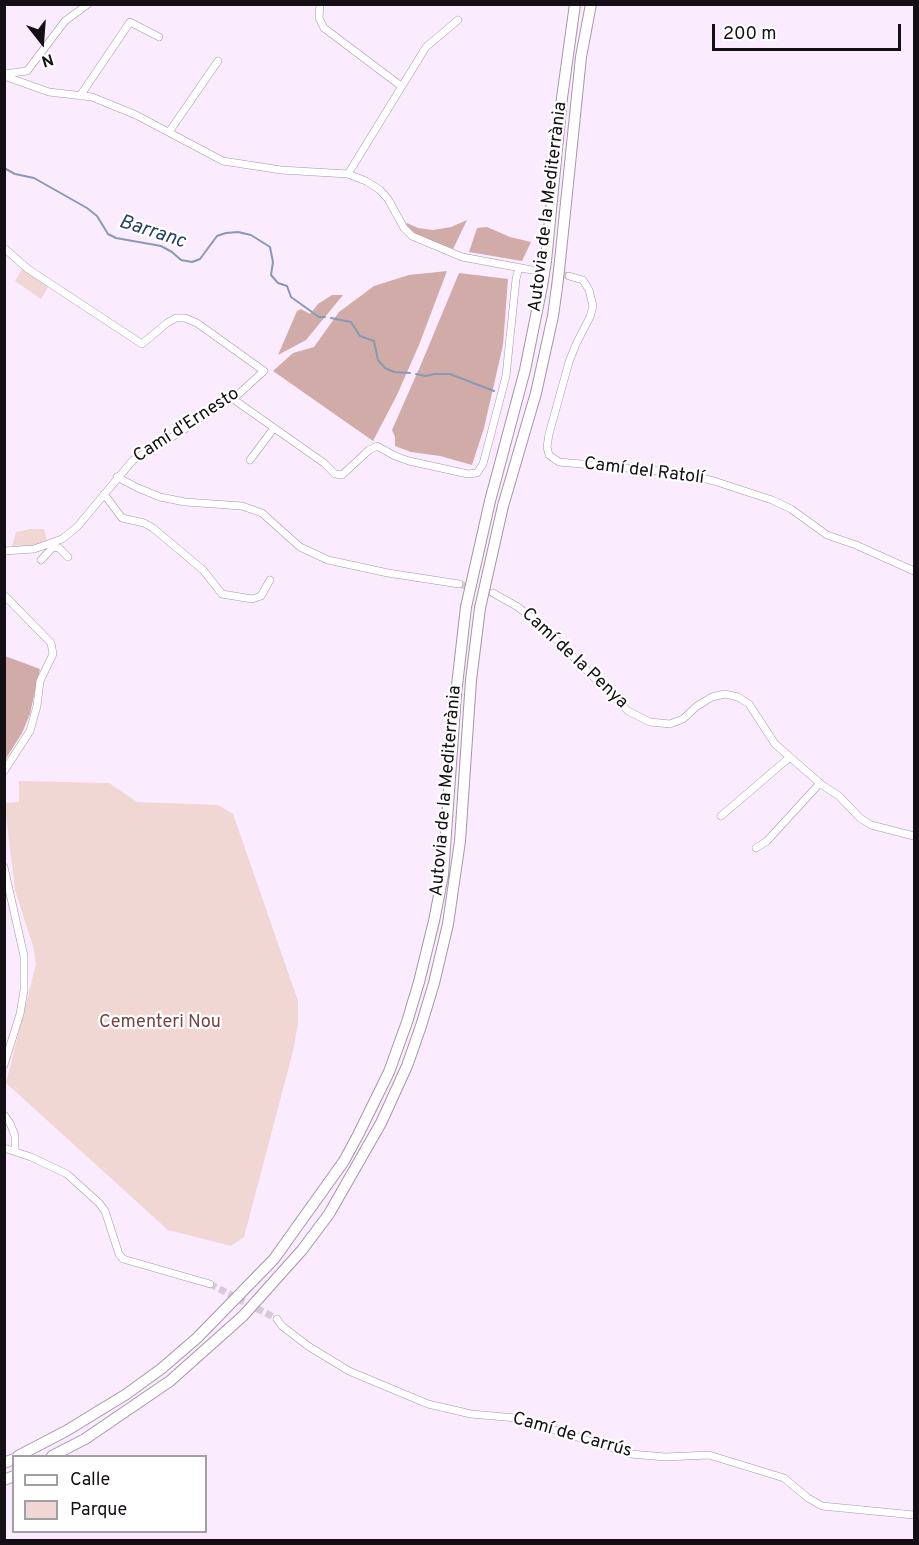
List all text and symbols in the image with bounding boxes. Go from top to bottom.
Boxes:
north arrow [12,12,72,72]
scale bar [715,12,904,50]
text: 200 m [723,23,776,46]
text: N [39,48,56,70]
street label: Autovia de la Mediterrània [525,101,573,313]
water label: Barranc [116,211,188,255]
street label: Camí d'Ernesto [130,384,244,468]
street label: Camí del Ratolí [583,454,705,490]
street label: Camí de la Penya [516,604,632,714]
street label: Autovia de la Mediterrània [427,685,467,897]
park label: Cementeri Nou [99,1012,221,1034]
street label: Camí de Carrús [510,1409,634,1463]
legend [12,1455,207,1533]
text: Calle [70,1469,110,1492]
text: Parque [70,1499,127,1522]

